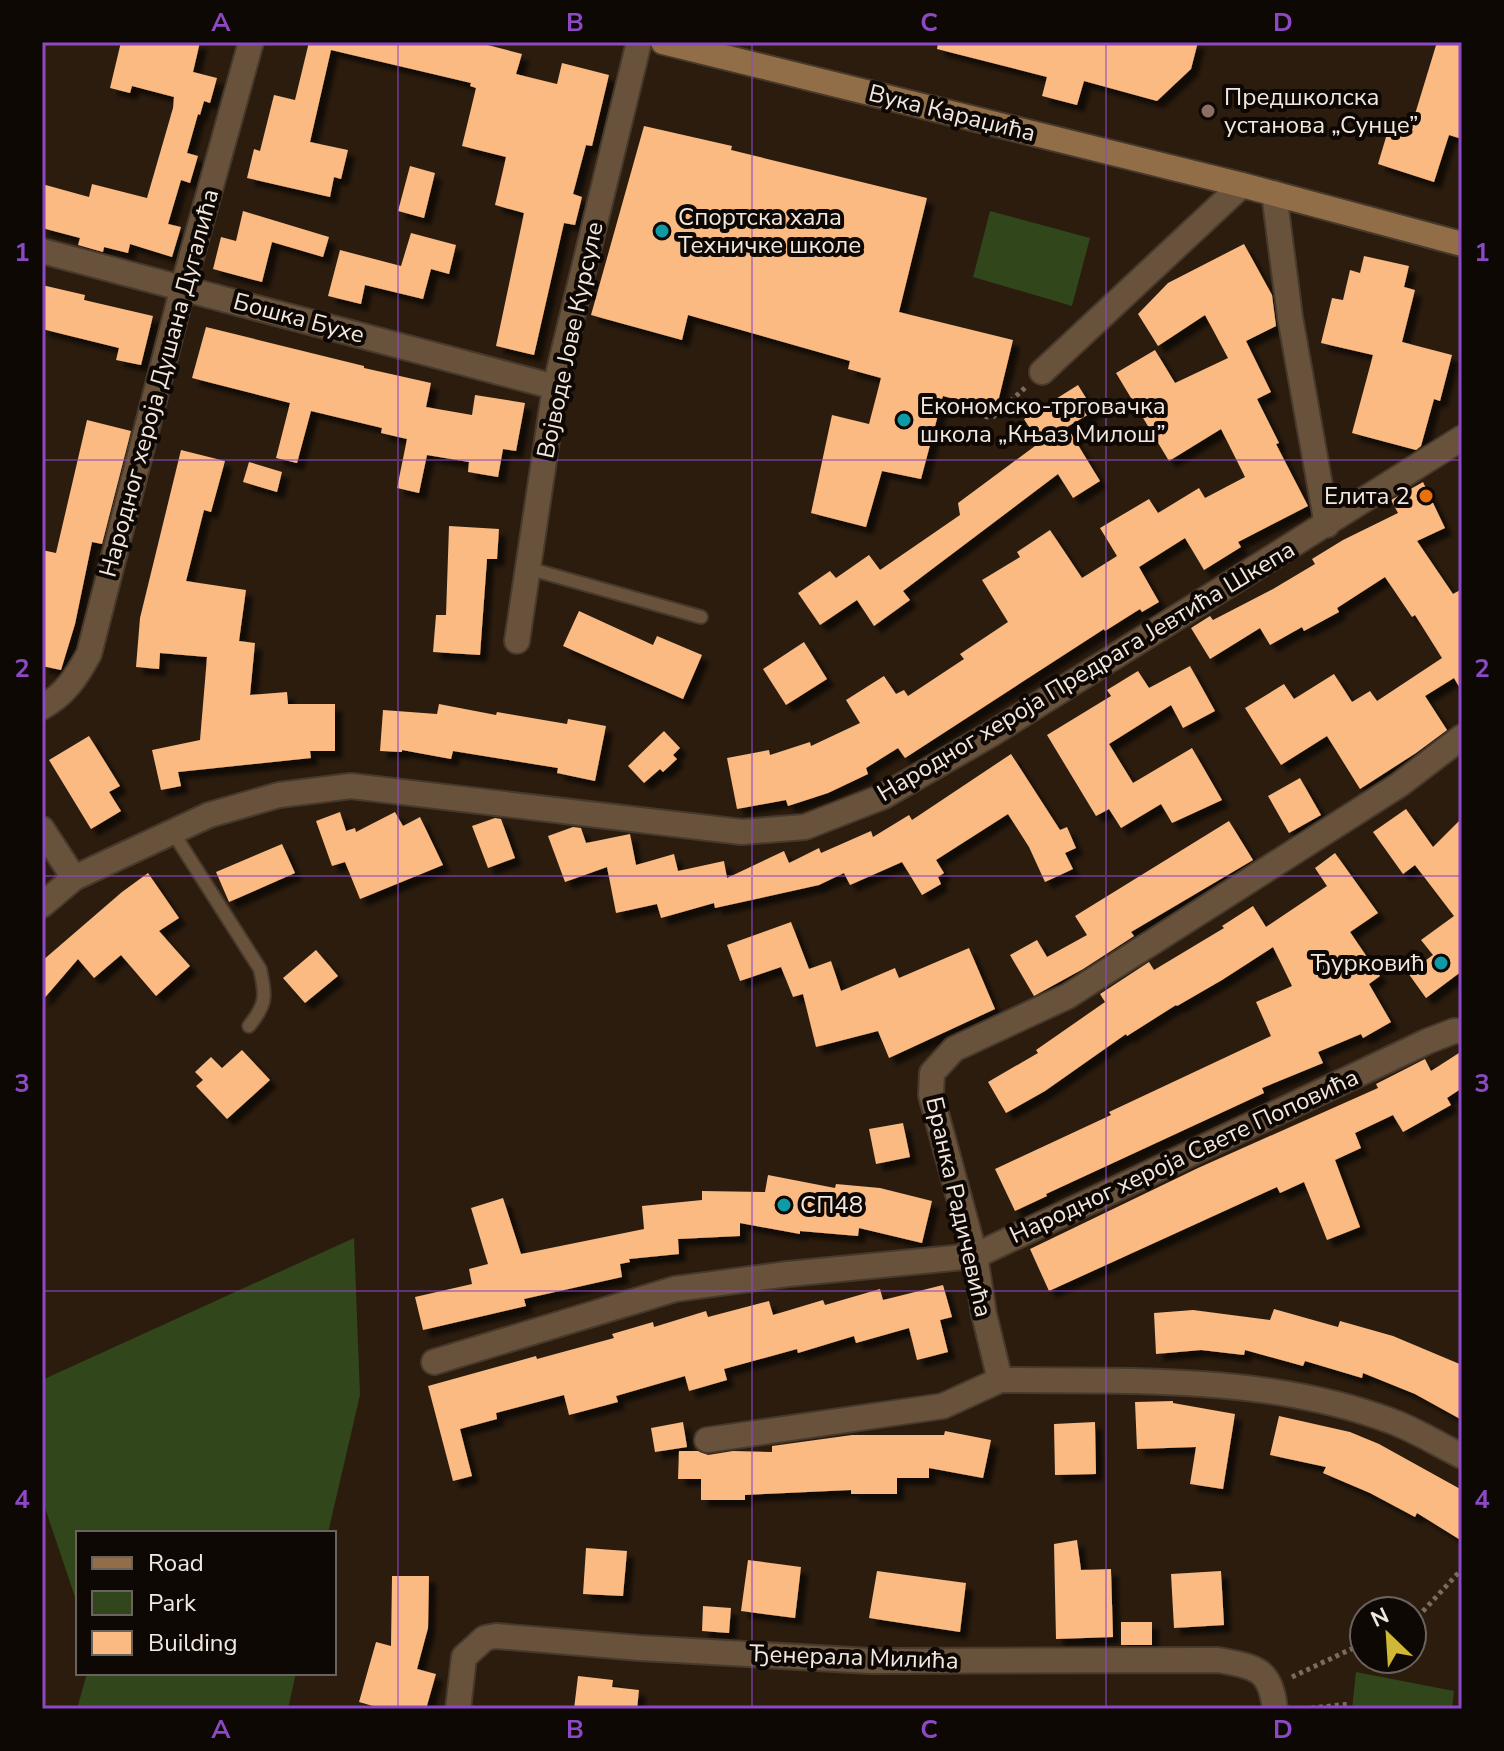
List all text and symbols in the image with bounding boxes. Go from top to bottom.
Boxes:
text: A [211,5,231,40]
text: B [566,5,584,40]
text: C [920,5,938,40]
text: D [1273,5,1293,40]
street label: Вука Караџића [865,77,1039,149]
place label: Предшколска установа „Сунце” [1224,81,1419,141]
marker: Предшколска установа „Сунце” [1199,102,1217,120]
street label: Народног хероја Душана Дугалића [92,185,226,581]
place label: Спортска хала Техничке школе [678,201,861,261]
street label: Војводе Јове Курсуле [529,219,611,461]
marker: Спортска хала Техничке школе [653,222,671,240]
text: 1 [14,235,30,270]
text: 1 [1474,235,1490,270]
street label: Бошка Бухе [230,285,368,351]
place label: Економско-трговачка школа „Књаз Милош” [920,390,1166,450]
marker: Економско-трговачка школа „Књаз Милош” [895,411,913,429]
place label: Елита 2 [1324,480,1410,512]
marker: Елита 2 [1417,487,1435,505]
street label: Народног хероја Предрага Јевтића Шкепа [871,533,1301,809]
text: 2 [14,651,30,686]
text: 2 [1474,651,1490,686]
place label: Ђурковић [1311,947,1425,979]
marker: Ђурковић [1432,954,1450,972]
street label: Народног хероја Свете Поповића [1004,1061,1364,1251]
text: 3 [14,1066,30,1101]
text: 3 [1474,1066,1490,1101]
street label: Бранка Радичевића [918,1094,1000,1320]
place label: СП48 [800,1189,863,1221]
marker: СП48 [775,1196,793,1214]
text: 4 [14,1482,30,1517]
text: 4 [1474,1482,1490,1517]
legend [76,1531,336,1675]
text: Road [148,1547,204,1579]
text: Park [148,1587,197,1619]
north arrow [1348,1595,1428,1675]
text: N [1366,1601,1394,1635]
text: Building [148,1627,238,1659]
street label: Ђенерала Милића [749,1637,959,1677]
text: A [211,1712,231,1747]
text: B [566,1712,584,1747]
text: C [920,1712,938,1747]
text: D [1273,1712,1293,1747]

